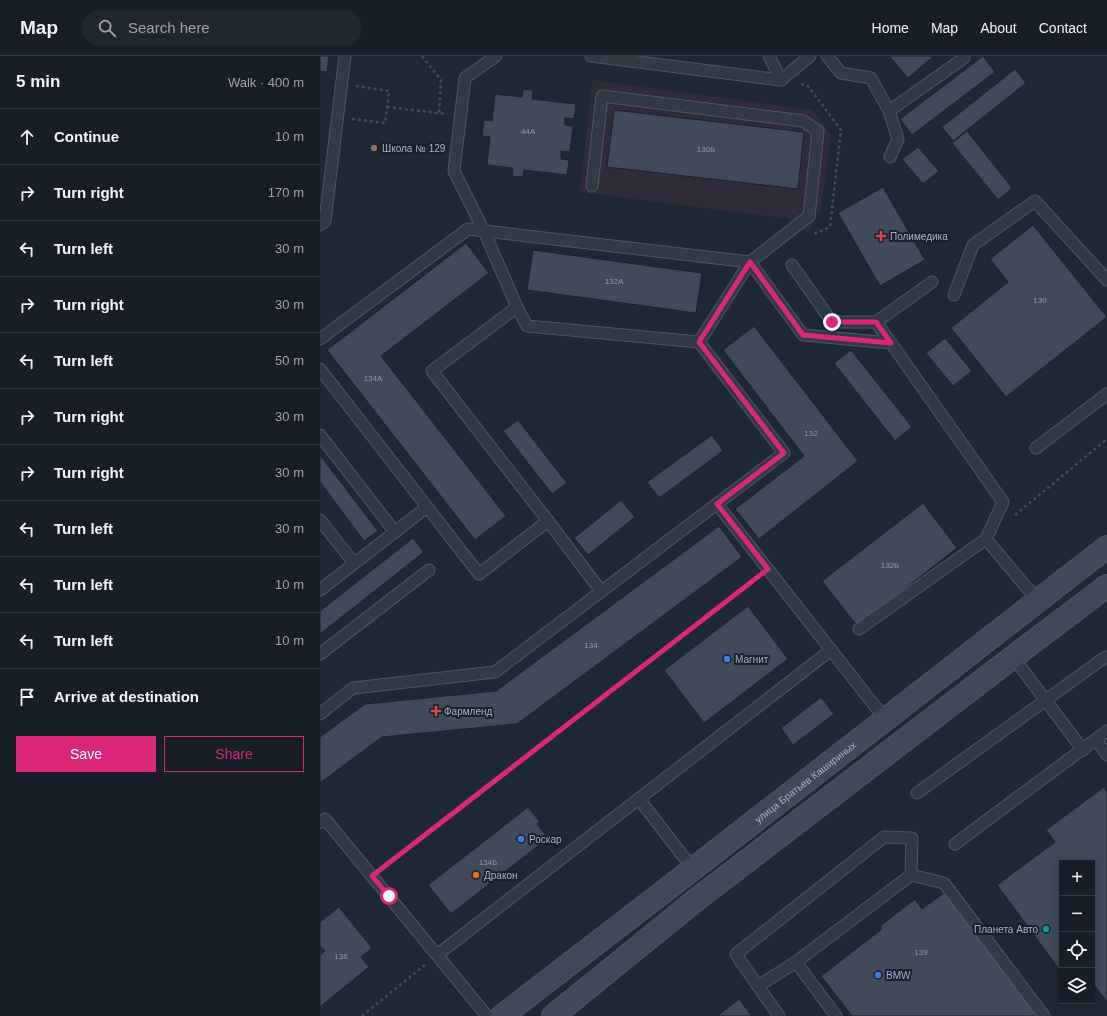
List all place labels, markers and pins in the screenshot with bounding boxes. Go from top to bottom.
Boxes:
marker: Школа № 129 [369,143,379,153]
place label: Школа № 129 [382,143,446,154]
marker: Полимедика [875,230,887,242]
place label: Полимедика [890,231,948,242]
marker: Магнит [722,654,732,664]
place label: Магнит [735,654,769,665]
marker: Фармленд [431,706,441,716]
place label: Фармленд [444,706,493,717]
marker: Роскар [516,834,526,844]
place label: Роскар [529,834,562,845]
marker: Дракон [471,870,481,880]
place label: Дракон [484,870,517,881]
place label: Планета Авто [974,924,1038,935]
marker: Планета Авто [1041,924,1051,934]
marker: BMW [873,970,883,980]
place label: BMW [886,970,911,981]

